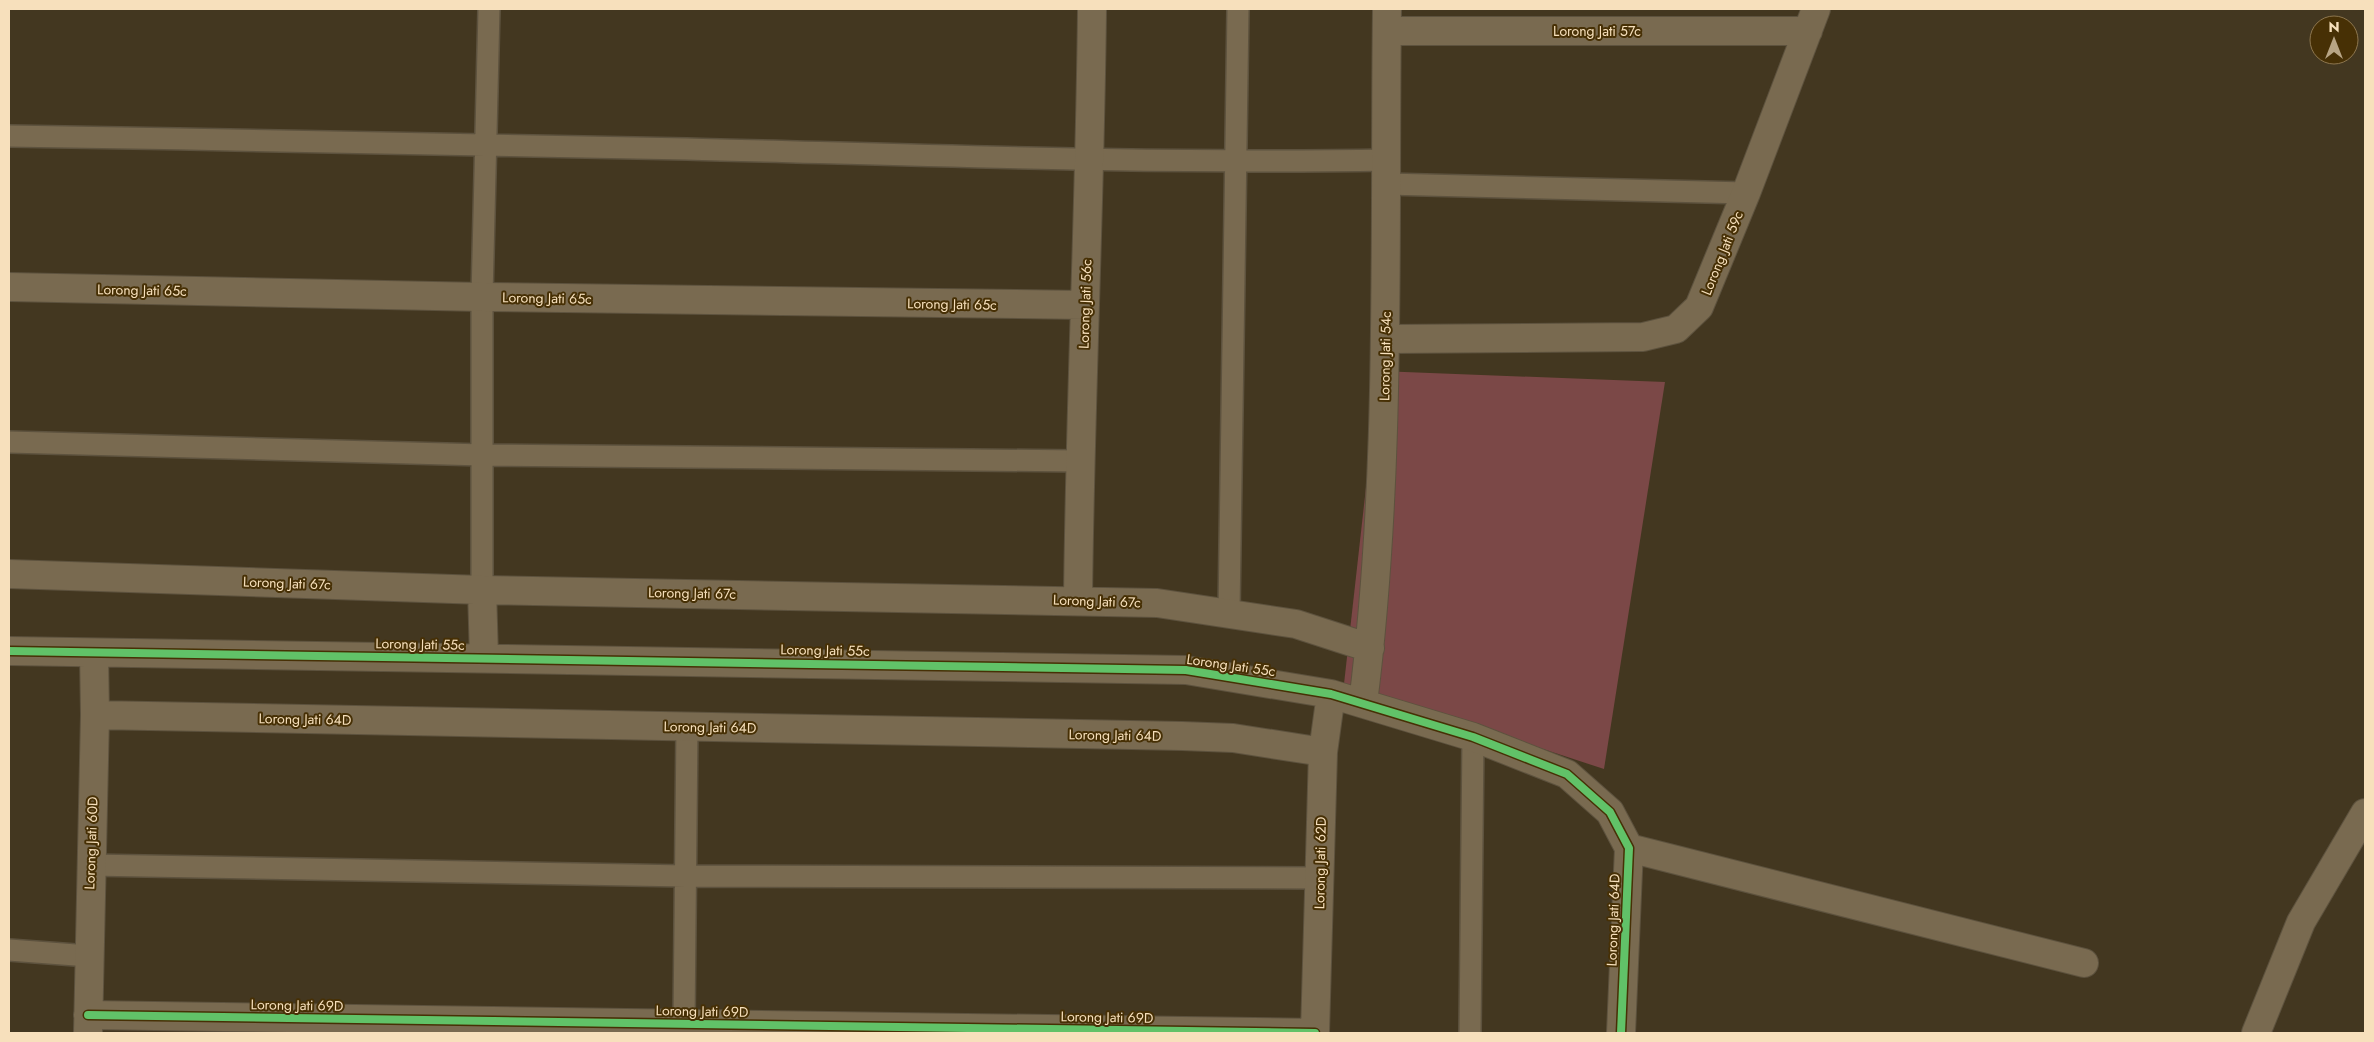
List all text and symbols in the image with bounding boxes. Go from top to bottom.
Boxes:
north arrow [2309,15,2359,65]
text: N [2328,17,2340,37]
street label: Lorong Jati 57c [1553,21,1641,41]
street label: Lorong Jati 59c [1696,208,1748,298]
street label: Lorong Jati 56c [1073,259,1097,349]
street label: Lorong Jati 65c [97,279,187,301]
street label: Lorong Jati 65c [502,287,592,309]
street label: Lorong Jati 65c [907,293,997,315]
street label: Lorong Jati 54c [1374,311,1396,401]
street label: Lorong Jati 67c [243,571,331,595]
street label: Lorong Jati 67c [648,582,736,604]
street label: Lorong Jati 67c [1053,589,1141,613]
street label: Lorong Jati 55c [375,633,465,655]
street label: Lorong Jati 55c [780,639,870,661]
street label: Lorong Jati 55c [1185,649,1277,681]
street label: Lorong Jati 64D [258,708,352,730]
street label: Lorong Jati 64D [663,716,757,738]
street label: Lorong Jati 64D [1068,724,1162,746]
street label: Lorong Jati 60D [79,796,103,890]
street label: Lorong Jati 62D [1309,817,1331,909]
street label: Lorong Jati 64D [1601,873,1625,967]
street label: Lorong Jati 69D [251,994,343,1016]
street label: Lorong Jati 69D [656,1000,748,1022]
street label: Lorong Jati 69D [1061,1006,1153,1028]

